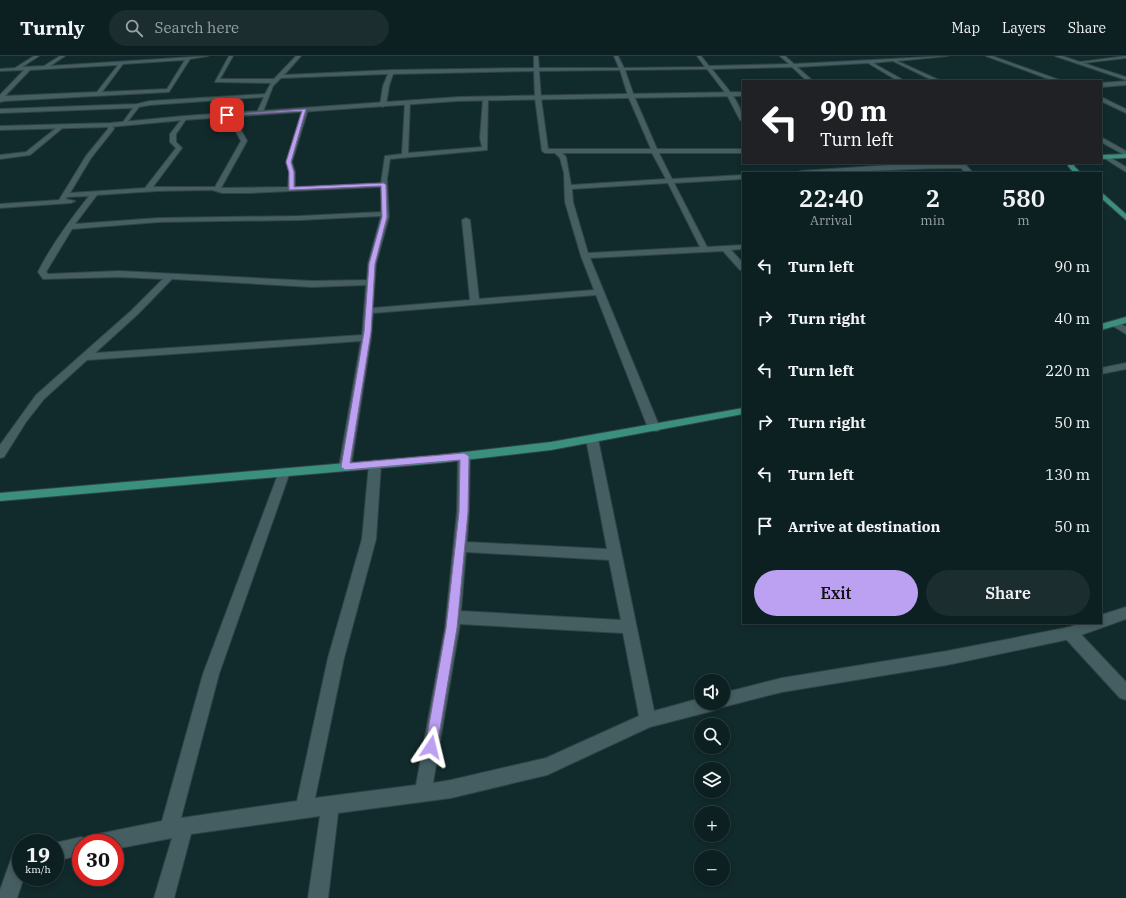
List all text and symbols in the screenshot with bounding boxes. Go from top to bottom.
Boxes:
search box [109,10,389,46]
text: Turnly [20,16,85,40]
icon: search [123,17,145,39]
text: Search here [155,18,239,37]
text: Map [952,19,980,37]
text: Layers [1002,19,1046,37]
text: Share [1068,19,1106,37]
text: 90 m [820,92,887,129]
icon: left [754,96,806,148]
pin [210,98,244,132]
icon: arrive [216,104,238,126]
text: Turn left [820,128,894,151]
text: 22:40 [799,182,864,214]
text: 2 [926,182,940,214]
text: 580 [1002,182,1045,214]
text: Arrival [810,212,852,229]
text: min [920,212,945,229]
text: m [1017,212,1030,229]
icon: left [754,255,776,277]
text: Turn left [788,257,854,276]
text: 90 m [1054,257,1090,276]
icon: right [754,307,776,329]
text: Turn right [788,309,866,328]
text: 40 m [1054,309,1090,328]
icon: left [754,359,776,381]
text: Turn left [788,361,854,380]
text: 220 m [1045,361,1090,380]
icon: right [754,411,776,433]
text: Turn right [788,413,866,432]
text: 50 m [1054,413,1090,432]
icon: left [754,463,776,485]
text: Turn left [788,465,854,484]
text: 130 m [1045,465,1090,484]
icon: arrive [754,515,776,537]
text: Arrive at destination [788,517,940,536]
text: 50 m [1054,517,1090,536]
button: Exit [754,570,918,616]
button: Share [926,570,1090,616]
map controls [694,674,730,886]
button: sound [694,674,730,710]
button: search [694,718,730,754]
position arrow [410,726,452,768]
button: layers [694,762,730,798]
button: + [694,806,730,842]
speed limit sign: 30 [72,834,124,886]
text: 19 [26,841,50,868]
button: − [694,850,730,886]
text: km/h [25,863,51,876]

